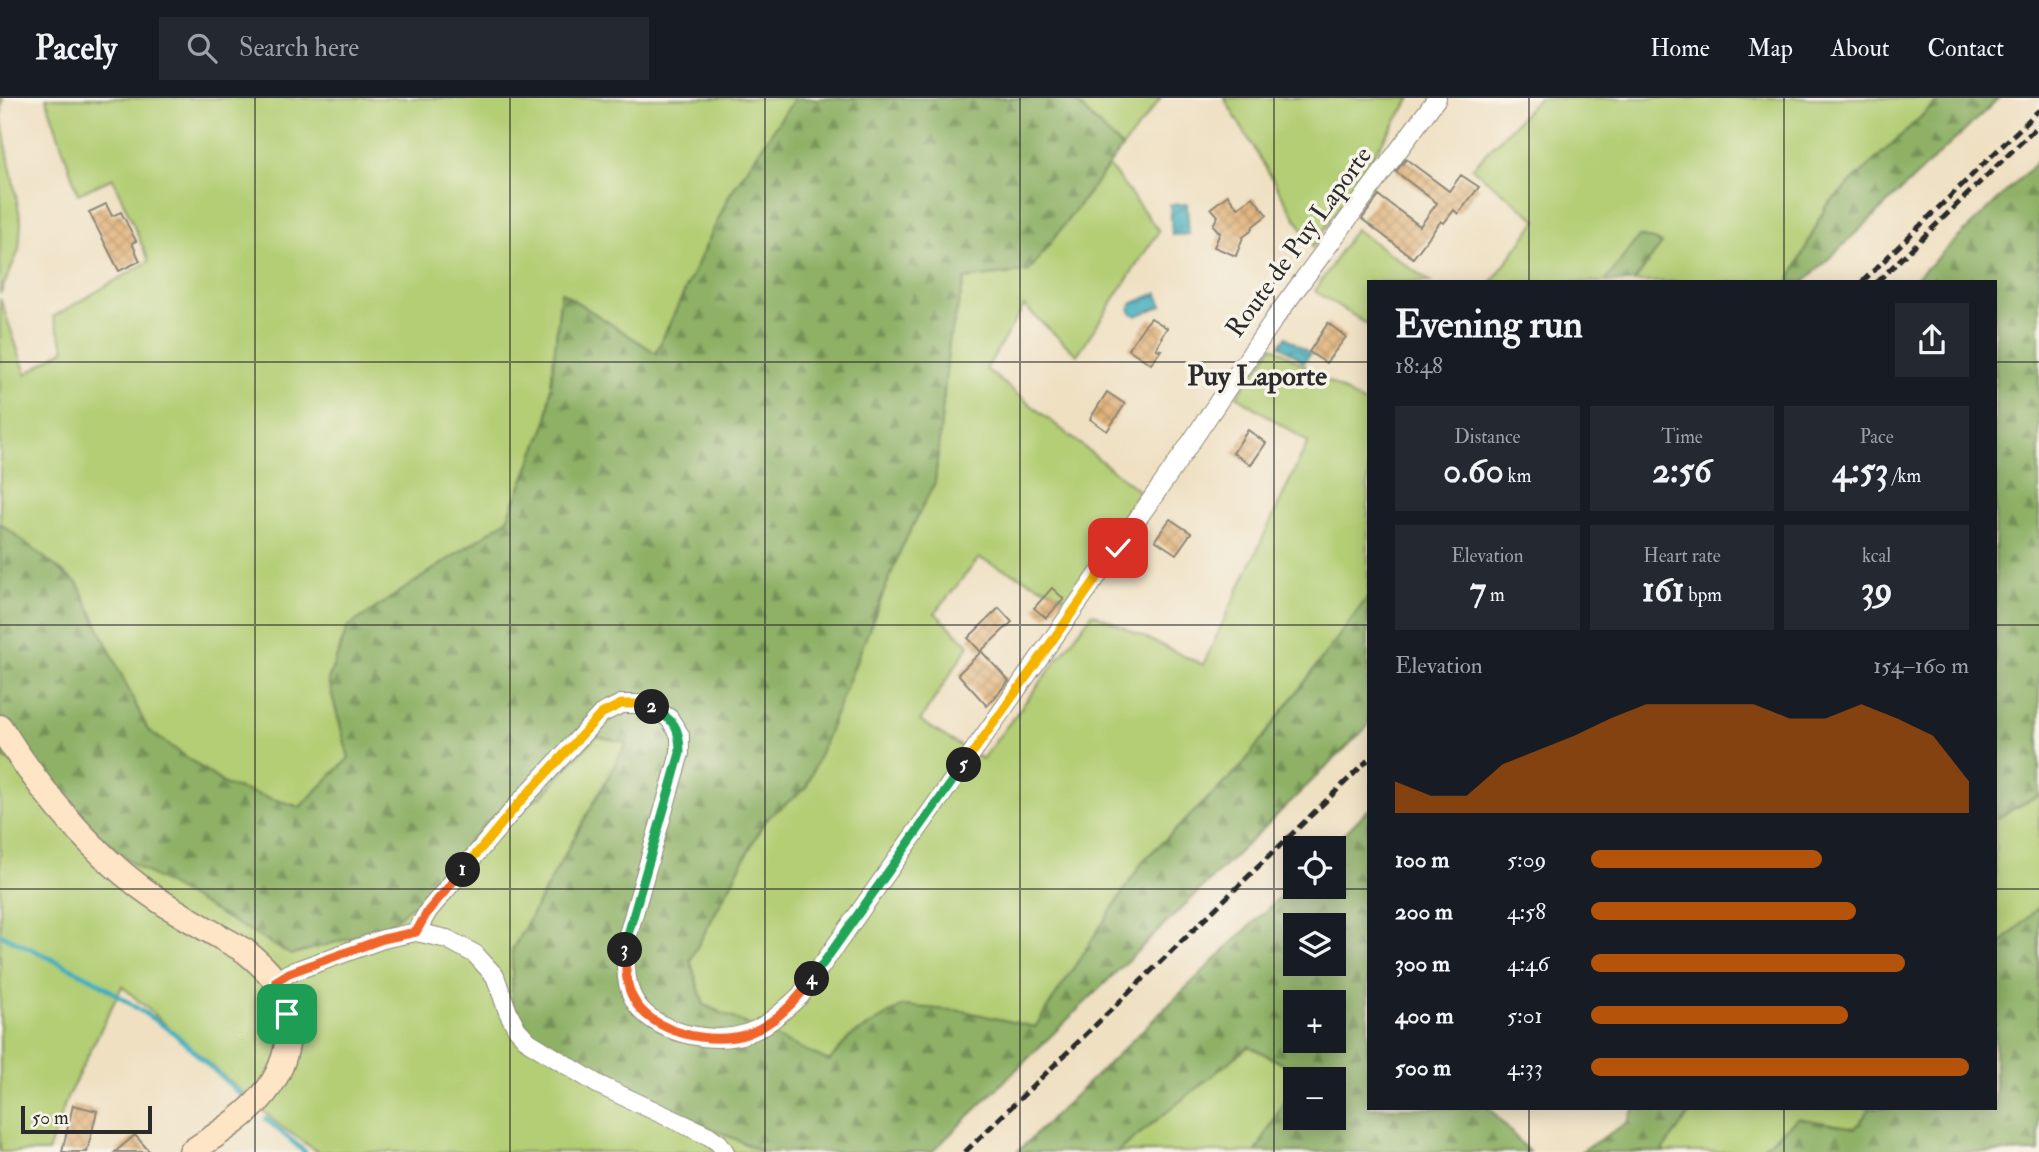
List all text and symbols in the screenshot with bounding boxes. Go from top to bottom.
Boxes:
search box [159,17,649,80]
text: Pacely [35,28,117,69]
icon: search [183,29,221,67]
text: Search here [239,32,359,64]
text: Home [1650,33,1710,64]
text: Map [1748,33,1793,64]
text: About [1831,33,1890,64]
text: Contact [1928,33,2004,64]
street label: Route de Puy Laporte [1219,140,1380,344]
text: Evening run [1395,301,1583,349]
button: share [1895,303,1969,377]
text: 18:48 [1395,351,1443,380]
district label: Puy Laporte [1187,359,1327,394]
text: Distance [1454,425,1521,449]
text: Time [1661,425,1703,449]
text: Pace [1860,425,1894,449]
text: 0.60 [1443,449,1504,493]
text: 2:56 [1652,449,1712,493]
text: 4:53 [1832,449,1888,493]
text: km [1504,464,1531,488]
text: /km [1888,464,1921,488]
pin [1088,518,1148,578]
icon: check [1099,529,1137,567]
text: Elevation [1451,544,1524,568]
text: Heart rate [1643,544,1721,568]
text: kcal [1862,544,1891,568]
text: 7 [1470,568,1486,612]
text: 161 [1642,568,1684,612]
text: 39 [1861,568,1892,612]
text: m [1486,583,1505,607]
text: bpm [1684,583,1722,607]
text: Elevation [1395,651,1483,680]
text: 154–160 m [1873,651,1969,680]
pin: 2 [634,690,670,724]
text: 2 [647,694,656,718]
pin: 5 [946,748,982,782]
text: 5 [959,752,968,776]
map controls [1283,836,1346,1130]
button: locate [1283,836,1346,899]
text: 100 m [1395,845,1449,874]
text: 5:09 [1507,845,1546,874]
pin: 1 [446,852,480,888]
text: 1 [459,857,466,881]
text: 200 m [1395,897,1453,926]
text: 4:58 [1507,897,1546,926]
button: layers [1283,913,1346,976]
pin: 3 [608,932,642,968]
text: 3 [621,937,628,961]
text: 300 m [1395,949,1450,978]
text: 4:46 [1507,949,1549,978]
pin: 4 [794,962,830,996]
text: 4 [806,966,817,990]
pin [257,984,317,1044]
button: + [1283,990,1346,1053]
icon: arrive [268,995,306,1033]
text: 400 m [1395,1001,1454,1030]
text: 5:01 [1507,1001,1543,1030]
text: 500 m [1395,1053,1451,1082]
text: 4:33 [1507,1053,1543,1082]
button: − [1283,1067,1346,1130]
scale bar [21,1103,152,1135]
text: 50 m [32,1106,69,1130]

